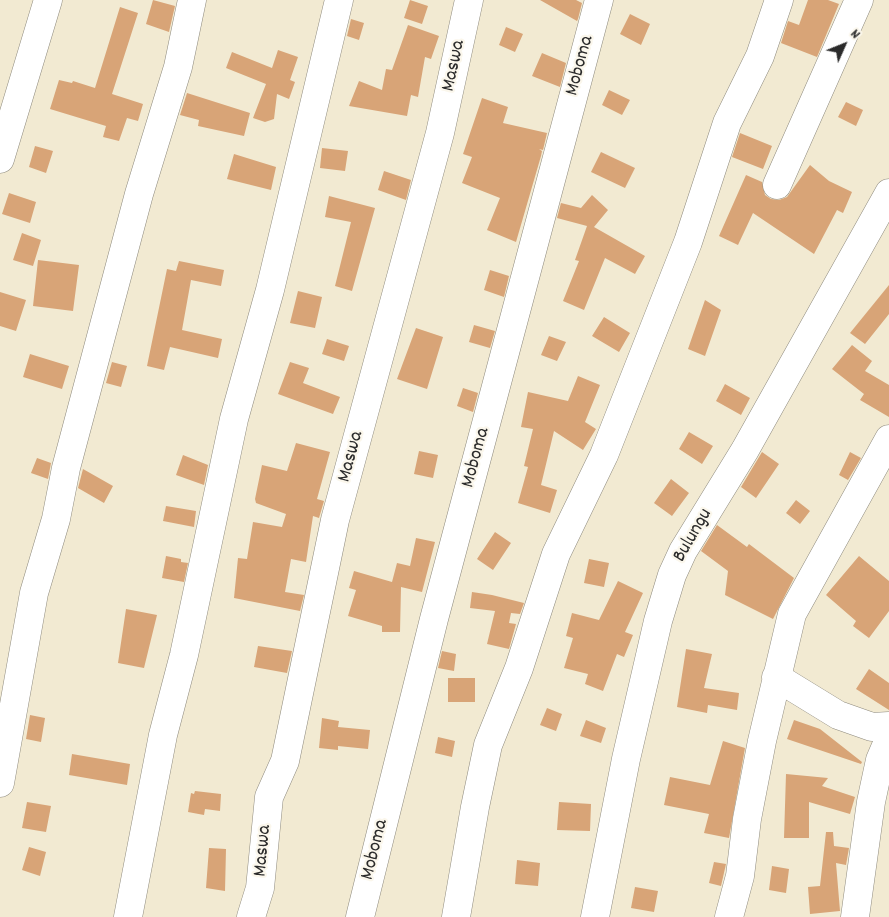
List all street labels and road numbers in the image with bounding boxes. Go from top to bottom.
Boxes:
street label: Moboma [561,33,601,99]
street label: Maswa [438,38,472,94]
street label: Moboma [457,425,497,491]
street label: Maswa [334,429,370,485]
street label: Bulungu [669,505,719,567]
street label: Moboma [357,817,395,883]
street label: Maswa [250,824,278,878]

